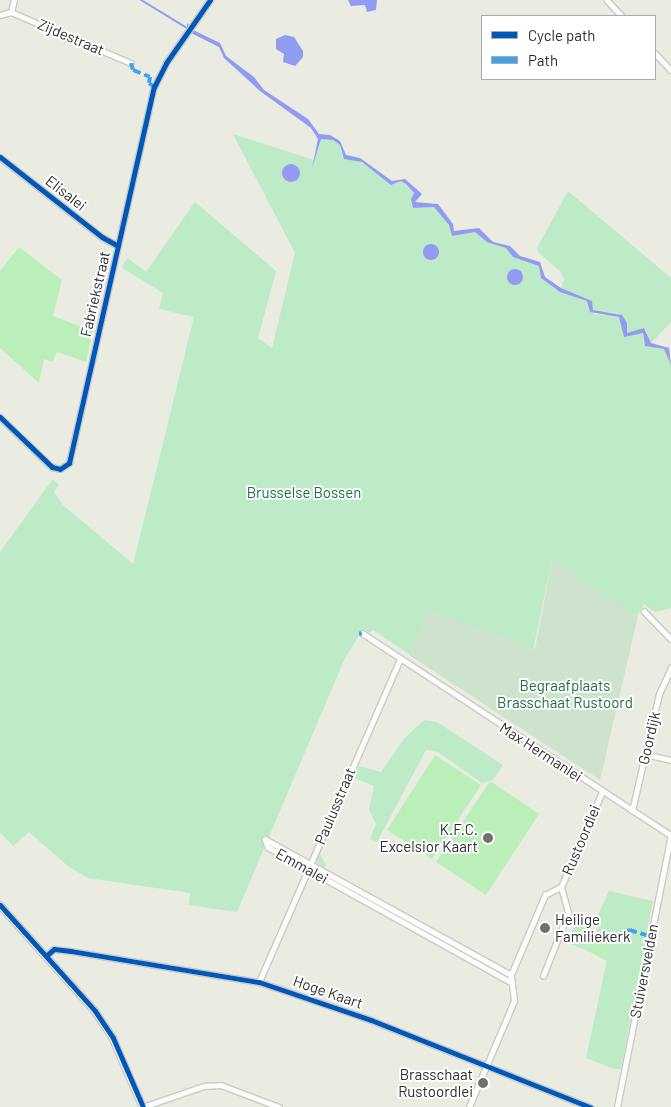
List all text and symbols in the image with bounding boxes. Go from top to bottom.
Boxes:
street label: Zijdestraat [35,15,107,59]
legend [481,15,656,80]
text: Cycle path [528,26,595,44]
text: Path [528,51,558,69]
street label: Elisalei [42,172,90,214]
street label: Fabriekstraat [76,249,114,339]
park label: Brusselse Bossen [247,484,361,502]
park label: Begraafplaats Brasschaat Rustoord [497,676,633,711]
street label: Goordijk [634,710,664,766]
street label: Max Hermanlei [496,719,586,785]
street label: Paulusstraat [311,765,359,847]
street label: Rustoordlei [558,802,604,878]
place label: K.F.C. Excelsior Kaart [380,820,478,855]
marker: K.F.C. Excelsior Kaart [482,832,494,844]
street label: Emmalei [273,844,331,888]
place label: Heilige Familiekerk [555,910,630,945]
marker: Heilige Familiekerk [539,922,551,934]
street label: Stuiversvelden [626,922,662,1020]
street label: Hoge Kaart [291,972,365,1012]
place label: Brasschaat Rustoordlei [398,1065,473,1100]
marker: Brasschaat Rustoordlei [477,1077,489,1089]

